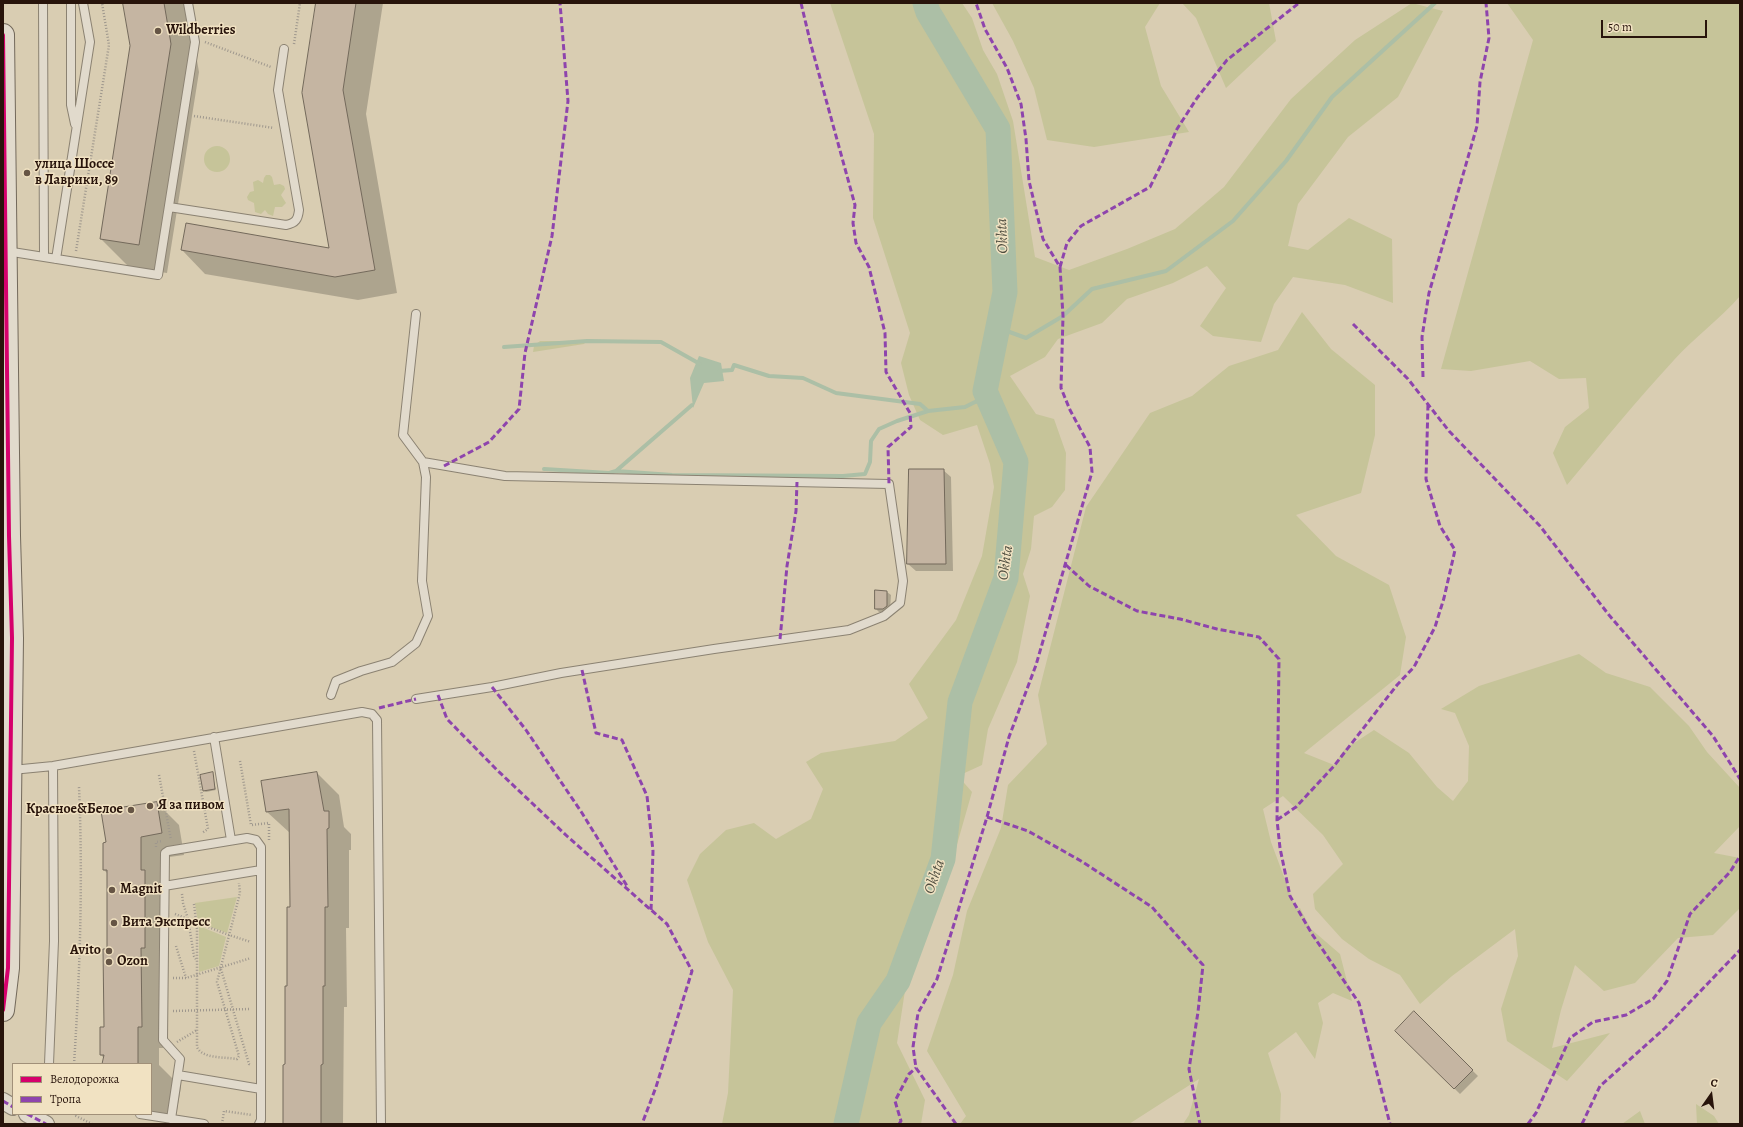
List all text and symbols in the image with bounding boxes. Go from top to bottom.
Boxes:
scale bar [1603,12,1709,38]
text: 50 m [1608,19,1632,35]
place label: Wildberries [166,23,235,39]
marker: Wildberries [153,26,163,36]
place label: улица Шоссе в Лаврики, 89 [35,157,118,190]
marker: улица Шоссе в Лаврики, 89 [22,168,32,178]
water label: Okhta [993,218,1013,254]
water label: Okhta [995,544,1017,582]
place label: Я за пивом [158,798,224,814]
marker: Я за пивом [145,801,155,811]
place label: Красное&Белое [26,802,123,818]
marker: Красное&Белое [126,805,136,815]
water label: Okhta [921,858,949,896]
place label: Magnit [120,882,162,898]
marker: Magnit [107,885,117,895]
place label: Вита Экспресс [122,915,210,931]
marker: Вита Экспресс [109,918,119,928]
place label: Avito [70,943,101,959]
marker: Avito [104,946,114,956]
place label: Ozon [117,954,148,970]
marker: Ozon [104,957,114,967]
legend [12,1063,152,1115]
text: Велодорожка [50,1071,119,1087]
north arrow [1691,1075,1731,1115]
text: С [1709,1075,1719,1091]
text: Тропа [50,1091,81,1107]

